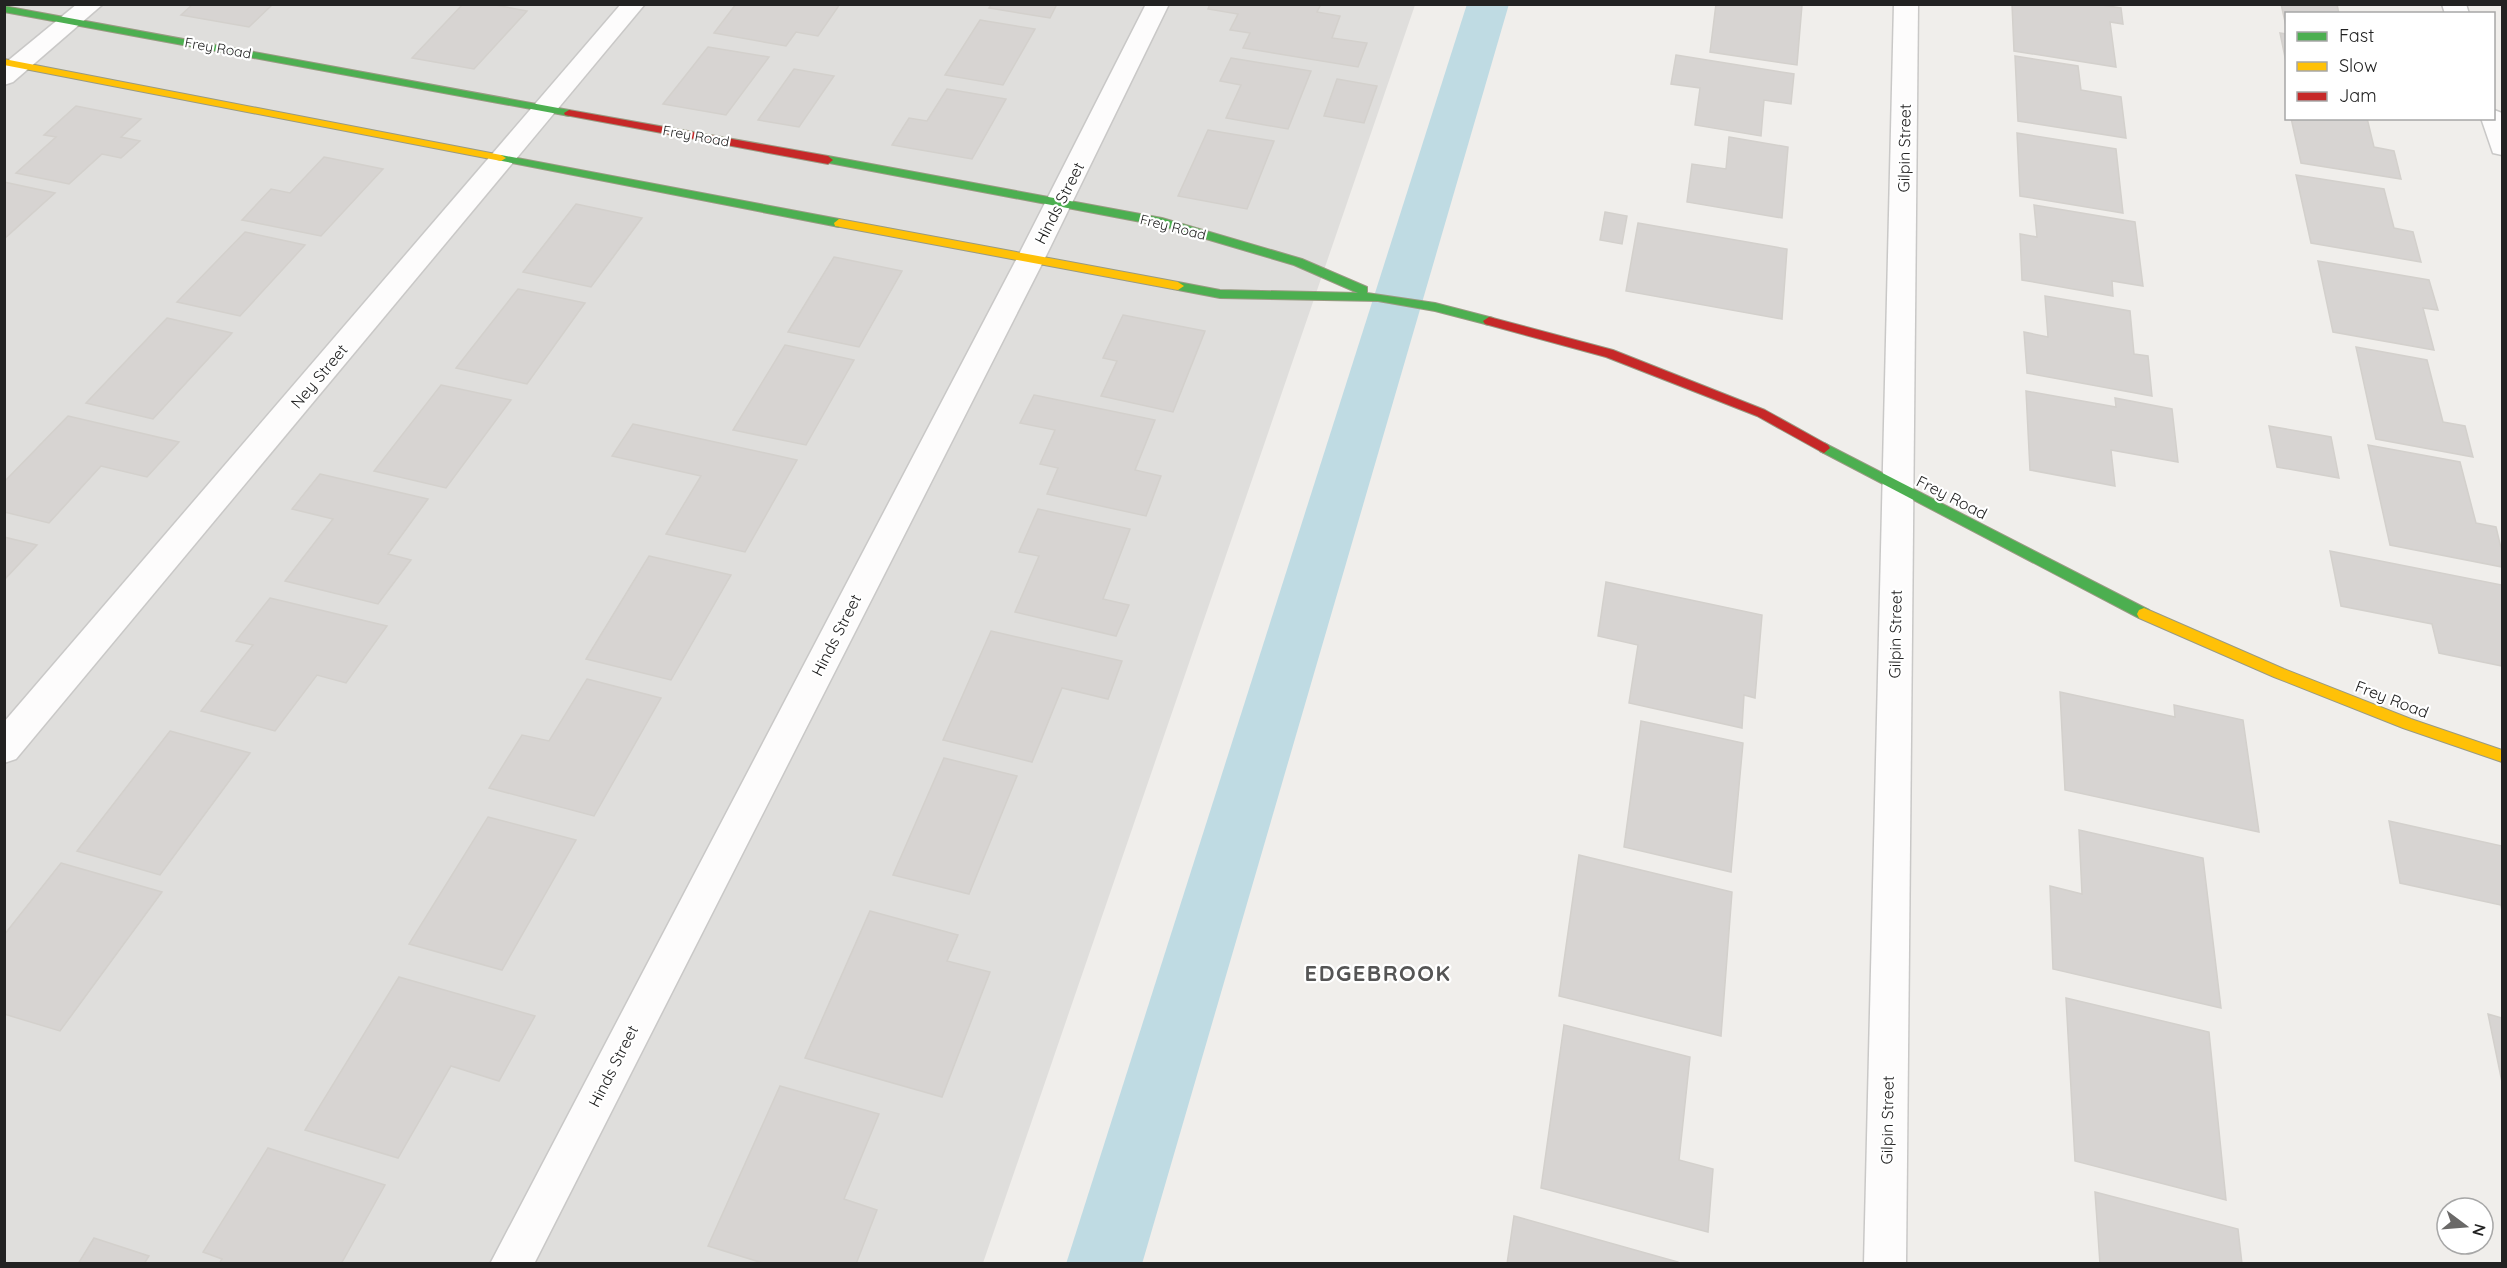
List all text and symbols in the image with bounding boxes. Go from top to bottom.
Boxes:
legend [2285,12,2495,120]
text: Fast [2339,24,2374,47]
street label: Frey Road [183,33,253,63]
text: Slow [2339,54,2377,77]
text: Jam [2339,84,2377,107]
street label: Gilpin Street [1893,103,1915,193]
street label: Frey Road [661,121,731,151]
street label: Hinds Street [1030,159,1088,247]
street label: Frey Road [1138,210,1208,244]
street label: Ney Street [286,340,352,412]
street label: Frey Road [1913,471,1991,523]
street label: Gilpin Street [1884,589,1906,679]
street label: Hinds Street [807,591,865,679]
street label: Frey Road [2353,676,2431,722]
district label: EDGEBROOK [1305,959,1451,987]
street label: Hinds Street [584,1022,642,1110]
street label: Gilpin Street [1876,1075,1898,1165]
north arrow [2435,1196,2495,1256]
text: N [2468,1222,2491,1239]

